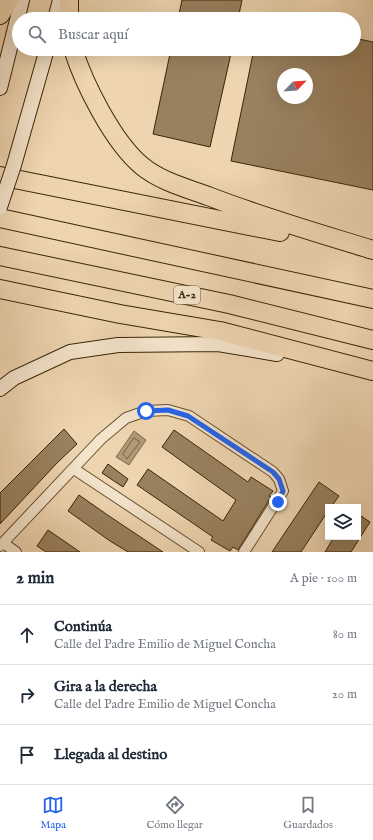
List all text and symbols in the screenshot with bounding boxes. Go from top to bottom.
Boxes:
search box [12,12,361,56]
icon: search [26,23,48,45]
text: Buscar aquí [58,25,128,44]
north arrow [277,68,313,104]
road number: A-2 [174,286,200,304]
route start [137,402,155,420]
route end [269,493,287,511]
map controls [325,504,361,540]
button: layers [325,504,361,540]
text: 2 min [16,568,54,589]
text: A pie · 100 m [290,570,357,587]
text: Continúa [54,617,112,636]
icon: ahead [16,624,38,646]
text: 80 m [333,626,357,643]
text: Calle del Padre Emilio de Miguel Concha [54,636,276,653]
text: Gira a la derecha [54,677,157,696]
icon: right [16,684,38,706]
text: 20 m [332,686,357,703]
text: Calle del Padre Emilio de Miguel Concha [54,696,276,713]
icon: arrive [16,744,38,766]
text: Llegada al destino [54,745,167,764]
tab: Mapa [40,794,66,832]
tab: Cómo llegar [146,794,203,832]
tab: Guardados [283,794,333,832]

